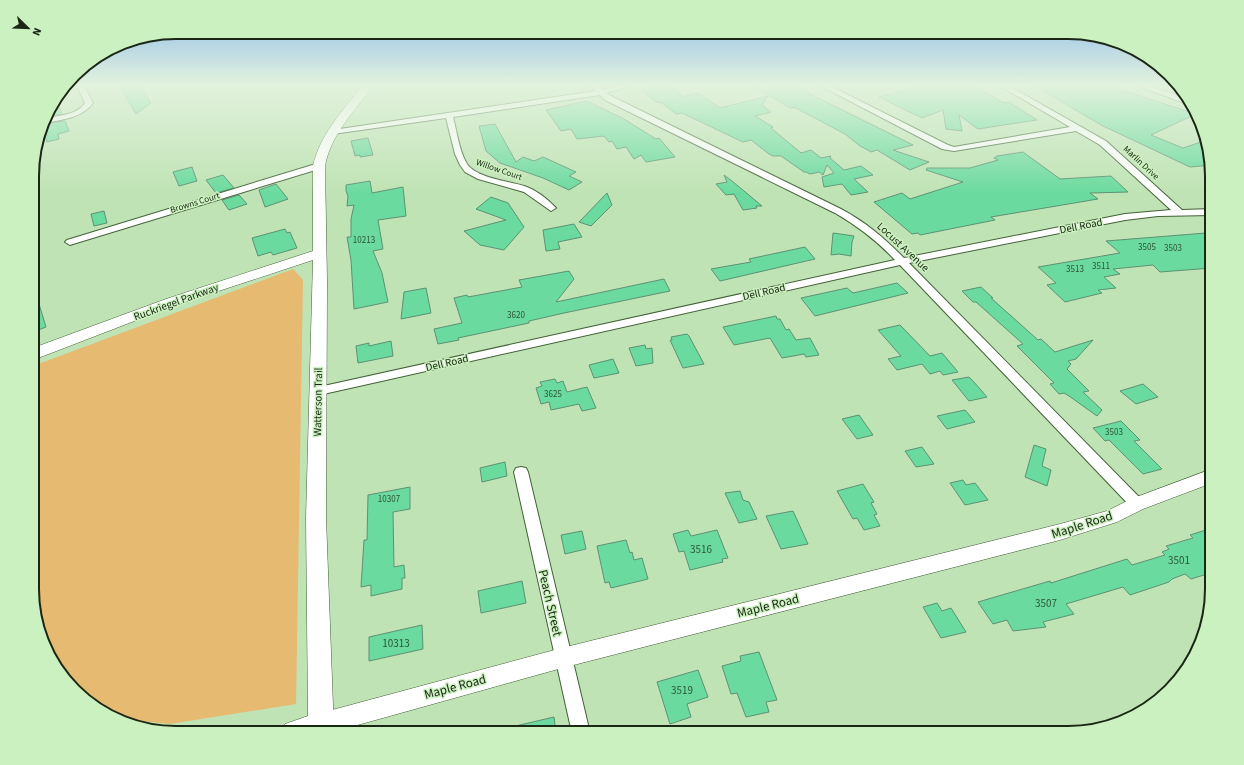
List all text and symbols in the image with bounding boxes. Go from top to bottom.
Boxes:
north arrow [8,8,48,48]
text: N [28,25,45,38]
street label: Marlin Drive [1120,143,1162,183]
street label: Willow Court [474,156,524,184]
street label: Browns Court [169,189,221,217]
street label: Dell Road [1058,214,1104,238]
street label: Locust Avenue [874,219,933,275]
house number: 10213 [353,234,376,247]
house number: 3505 [1138,241,1156,254]
house number: 3503 [1164,242,1182,255]
house number: 3511 [1092,260,1110,273]
house number: 3513 [1066,263,1084,276]
street label: Ruckriegel Parkway [131,280,221,324]
street label: Dell Road [741,280,787,304]
house number: 3620 [507,309,525,322]
street label: Dell Road [424,351,470,375]
street label: Watterson Trail [310,367,326,437]
house number: 3625 [544,388,562,401]
house number: 3503 [1105,426,1123,439]
house number: 10307 [378,493,401,506]
street label: Maple Road [1049,507,1115,543]
house number: 3516 [690,542,712,557]
house number: 3501 [1168,553,1190,568]
street label: Peach Street [534,568,567,639]
street label: Maple Road [735,590,801,622]
house number: 3507 [1035,596,1057,611]
house number: 10313 [382,636,410,651]
street label: Maple Road [422,670,488,704]
house number: 3519 [671,683,693,698]

